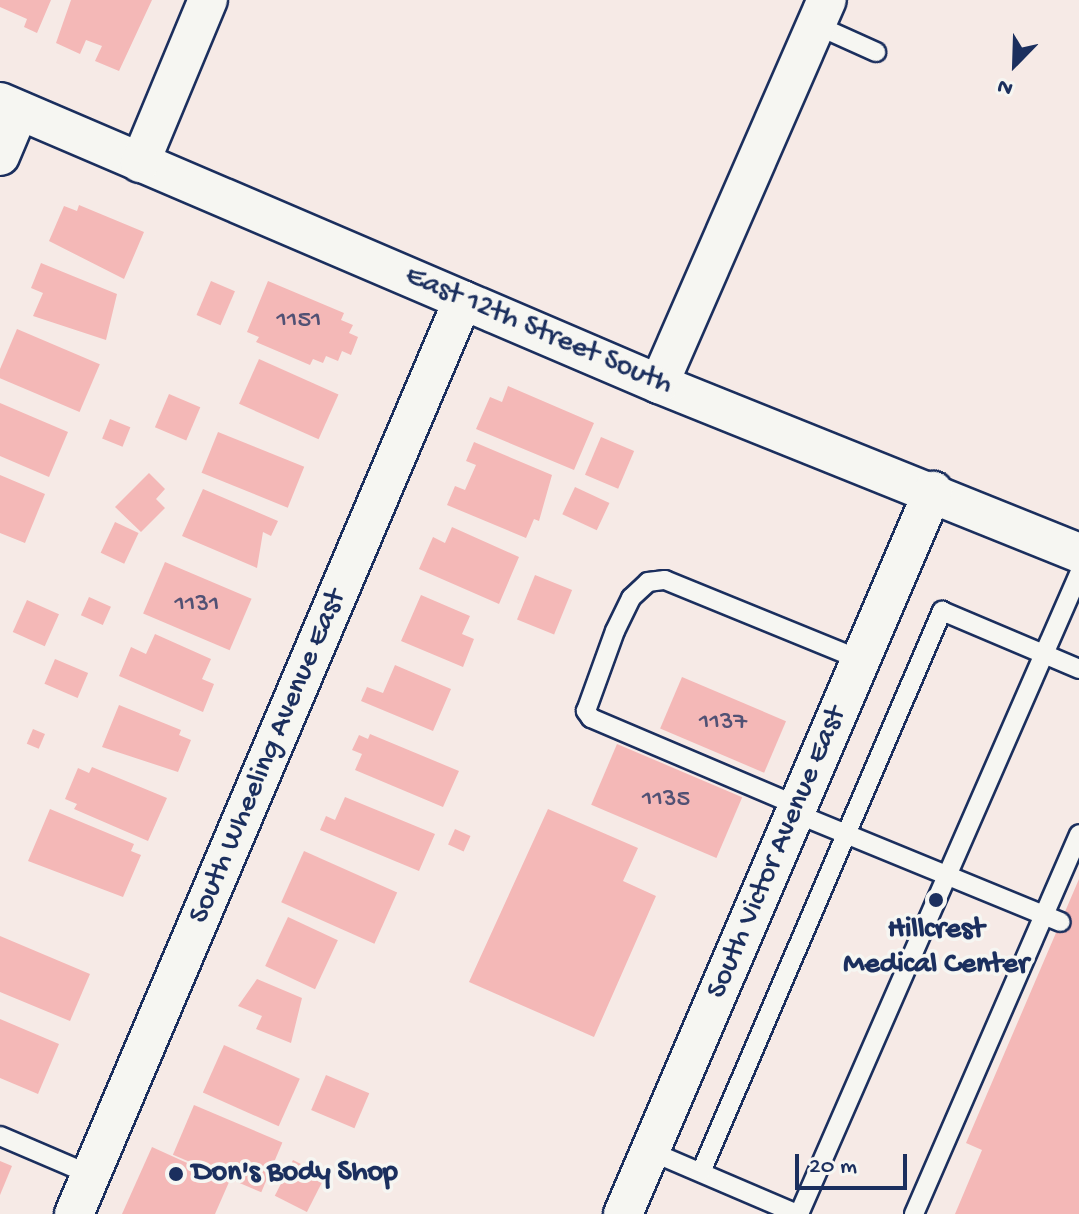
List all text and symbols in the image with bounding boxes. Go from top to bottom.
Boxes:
north arrow [975,24,1055,104]
text: N [994,71,1017,101]
street label: East 12th Street South [399,259,677,405]
house number: 1151 [276,306,322,338]
street label: South Wheeling Avenue East [182,585,356,929]
house number: 1131 [175,590,219,622]
street label: South Victor Avenue East [700,701,856,1005]
house number: 1137 [699,708,747,740]
house number: 1135 [642,785,690,817]
marker: Hillcrest Medical Center [927,891,945,909]
place label: Hillcrest Medical Center [843,913,1029,984]
scale bar [799,1138,911,1188]
text: 20 m [809,1153,857,1182]
place label: Don's Body Shop [192,1156,398,1192]
marker: Don's Body Shop [167,1165,185,1183]

